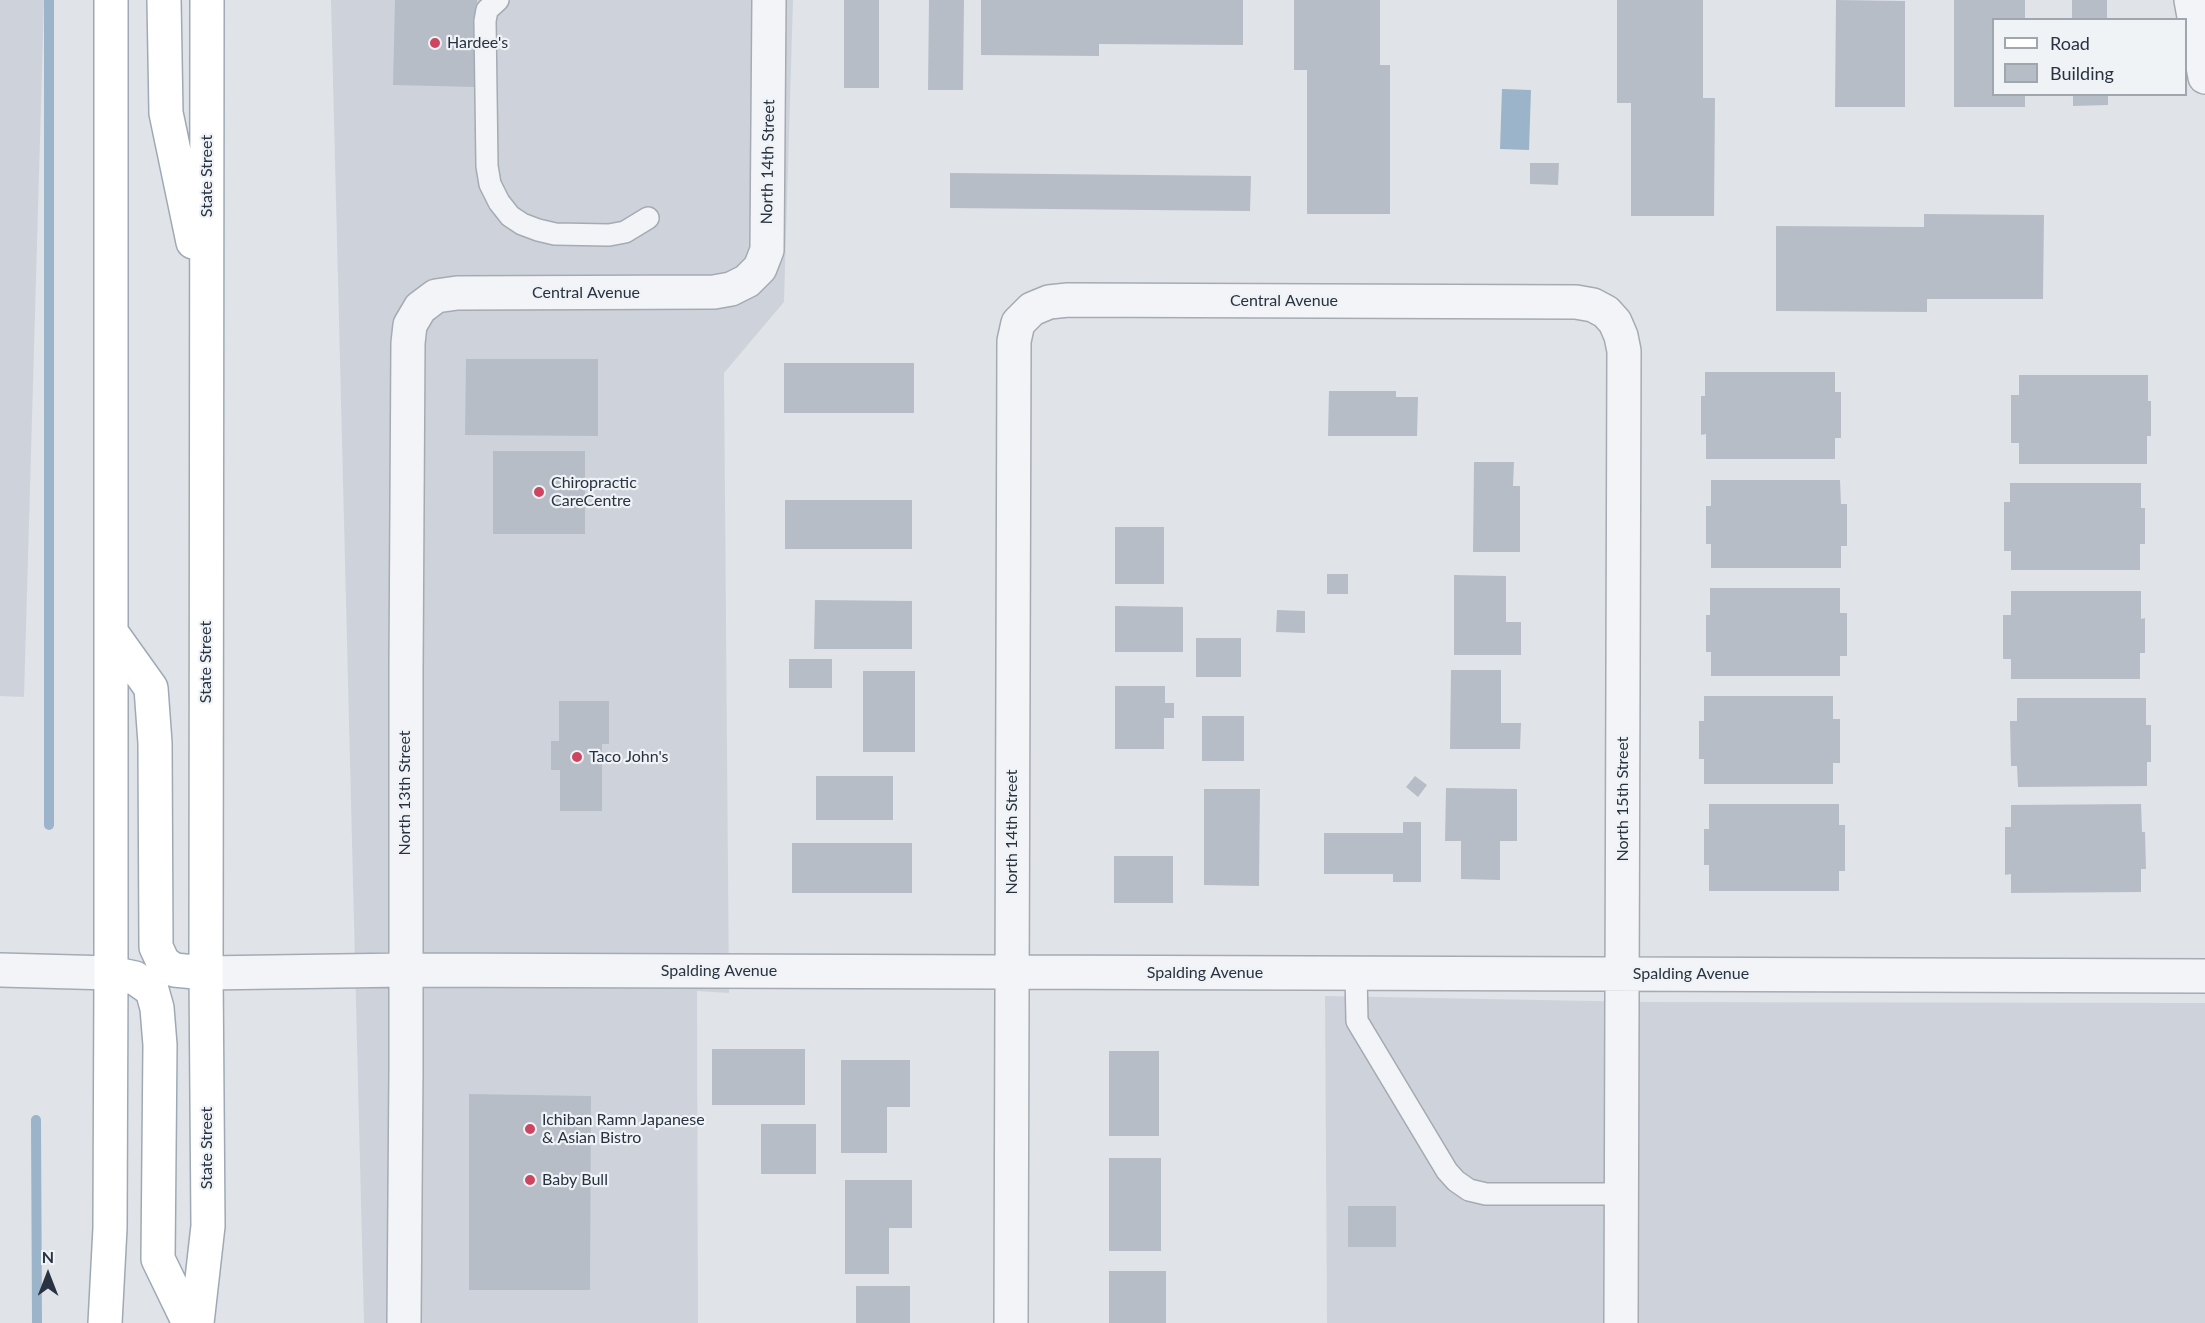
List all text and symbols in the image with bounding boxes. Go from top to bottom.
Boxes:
legend [1992,18,2187,96]
text: Road [2050,32,2090,54]
place label: Hardee's [447,33,508,53]
marker: Hardee's [428,36,442,50]
text: Building [2050,62,2114,84]
street label: North 14th Street [757,99,779,225]
street label: State Street [197,135,217,217]
street label: Central Avenue [532,283,640,303]
street label: Central Avenue [1230,291,1338,311]
place label: Chiropractic CareCentre [551,473,637,511]
marker: Chiropractic CareCentre [532,485,546,499]
street label: State Street [196,621,216,703]
street label: North 13th Street [395,730,415,856]
street label: North 15th Street [1613,736,1633,862]
place label: Taco John's [589,747,669,767]
marker: Taco John's [570,750,584,764]
street label: North 14th Street [1002,769,1022,895]
street label: Spalding Avenue [661,961,777,981]
street label: Spalding Avenue [1147,963,1263,983]
street label: Spalding Avenue [1633,964,1749,984]
street label: State Street [197,1107,217,1189]
place label: Ichiban Ramn Japanese & Asian Bistro [542,1110,705,1148]
marker: Ichiban Ramn Japanese & Asian Bistro [523,1122,537,1136]
place label: Baby Bull [542,1170,608,1190]
marker: Baby Bull [523,1173,537,1187]
north arrow [18,1245,78,1305]
text: N [42,1247,54,1266]

